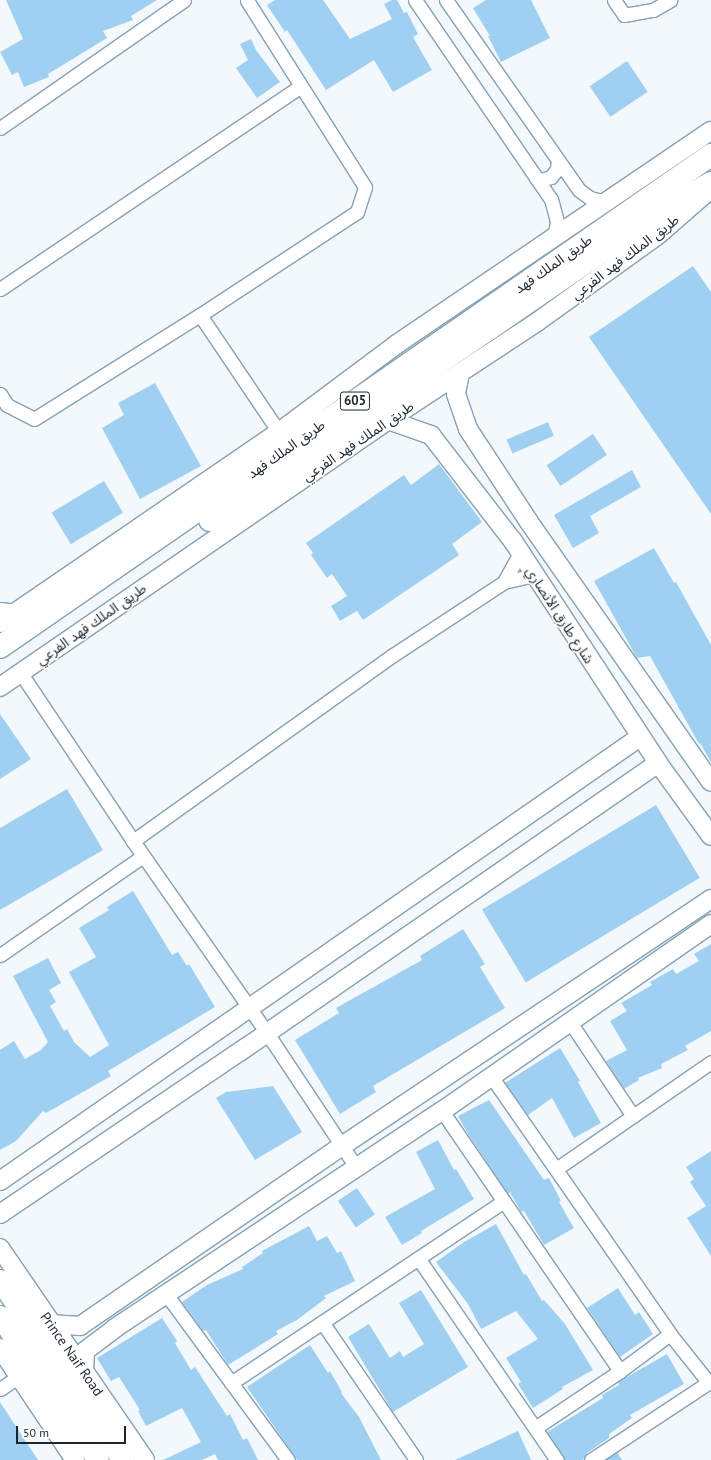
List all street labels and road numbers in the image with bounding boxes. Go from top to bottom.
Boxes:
street label: طريق الملك فهد الفرعي [568,211,682,303]
street label: طريق الملك فهد [511,231,595,297]
road number: 605 [339,390,371,412]
street label: طريق الملك فهد الفرعي [299,397,417,485]
street label: طريق الملك فهد [244,416,328,482]
street label: شارع طارق الأنصاري [522,563,598,667]
street label: طريق الملك فهد الفرعي [33,580,149,668]
street label: Prince Naif Road [37,1309,107,1399]

